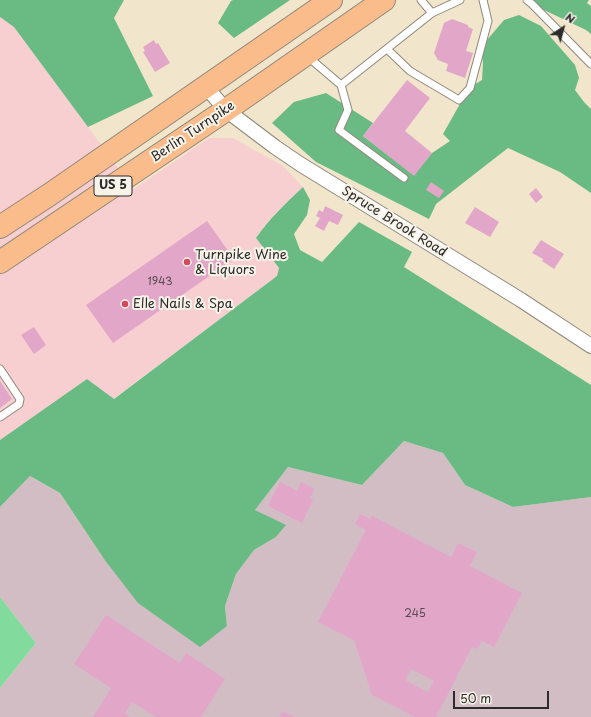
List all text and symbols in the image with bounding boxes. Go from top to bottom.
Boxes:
north arrow [543,8,583,48]
text: N [562,8,579,27]
street label: Berlin Turnpike [148,98,238,166]
road number: US 5 [94,176,132,196]
street label: Spruce Brook Road [339,183,449,261]
place label: Turnpike Wine & Liquors [195,247,287,278]
marker: Turnpike Wine & Liquors [182,257,192,267]
house number: 1943 [148,275,172,289]
place label: Elle Nails & Spa [133,296,233,312]
marker: Elle Nails & Spa [120,299,130,309]
house number: 245 [404,607,426,621]
scale bar [455,683,551,709]
text: 50 m [460,689,491,707]

